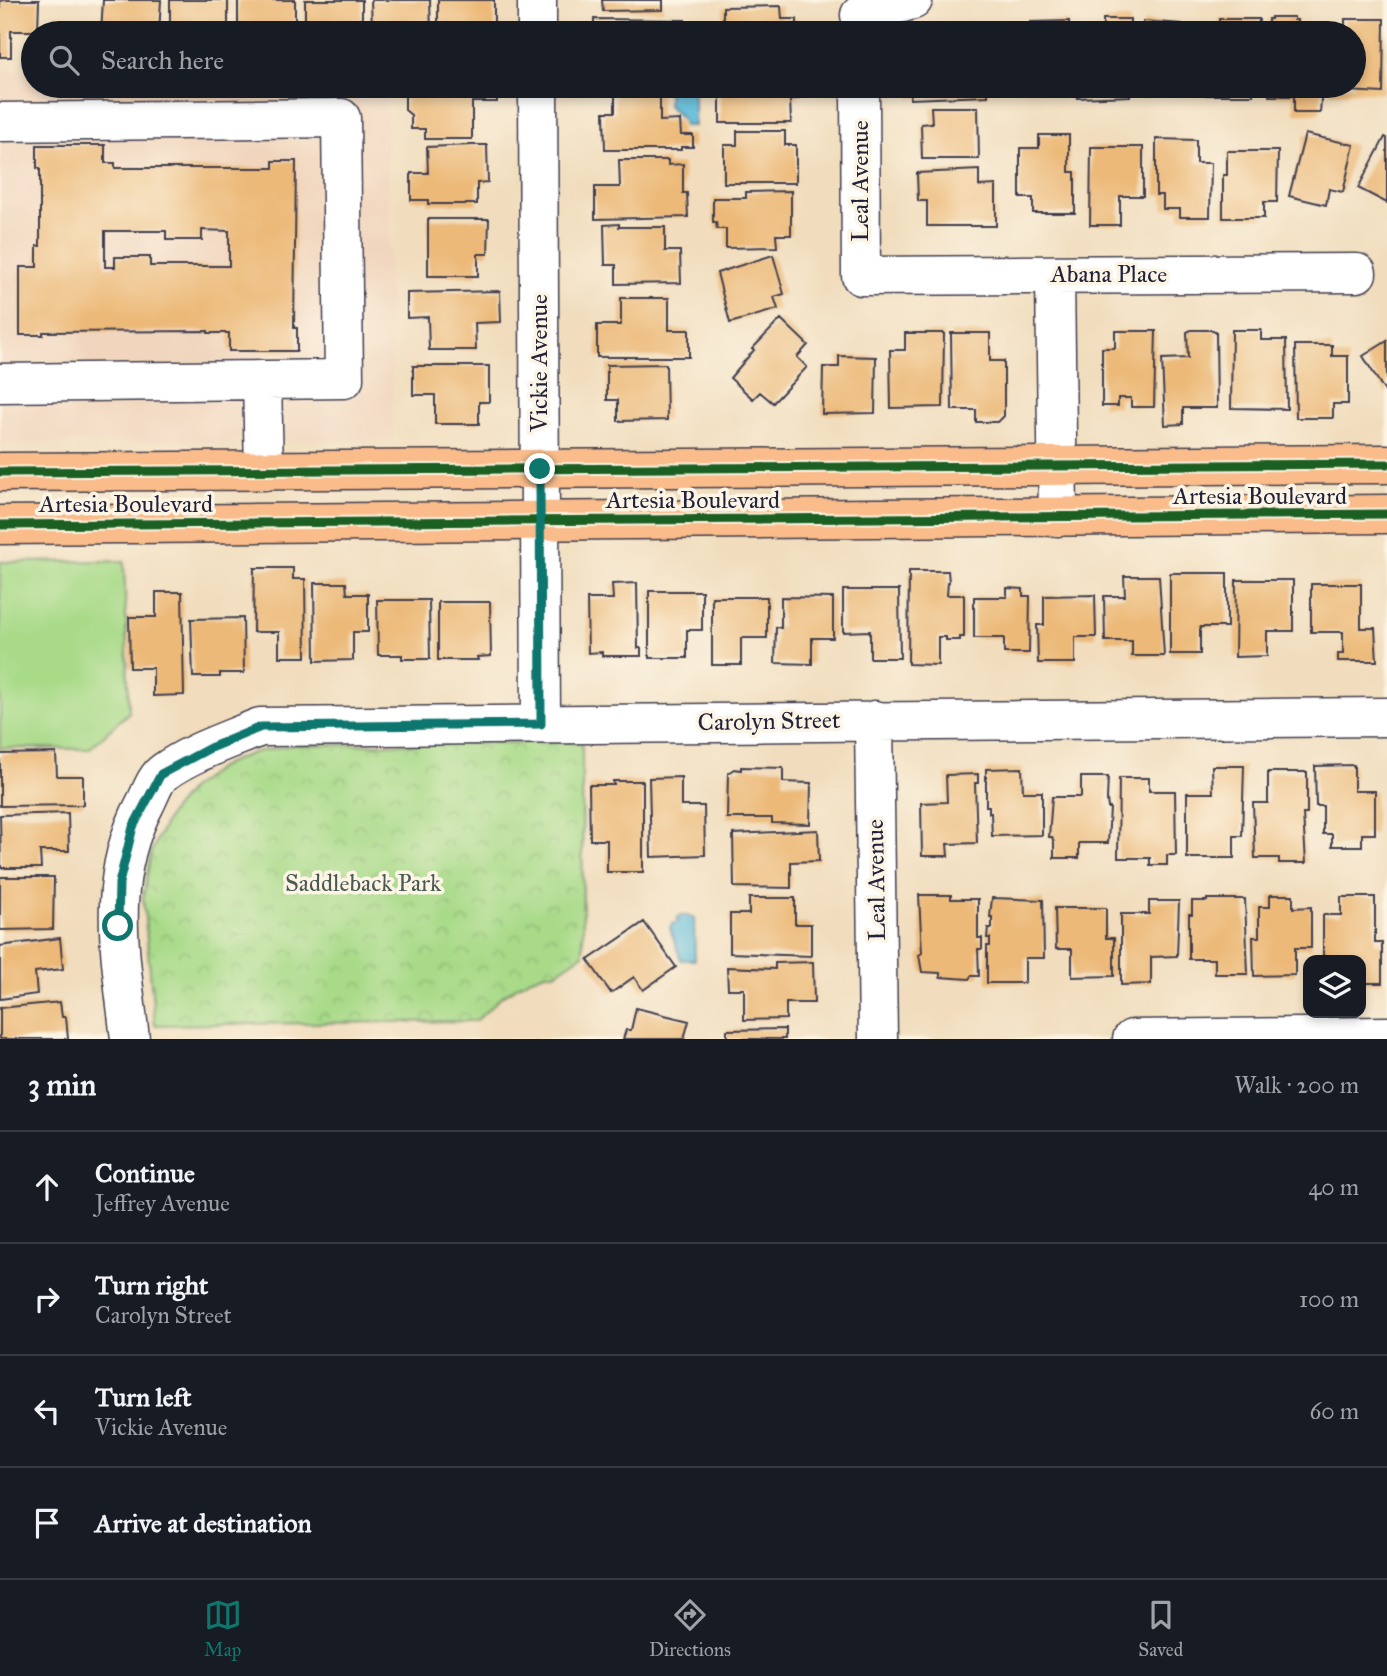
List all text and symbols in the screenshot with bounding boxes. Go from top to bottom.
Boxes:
search box [21,21,1366,98]
icon: search [45,41,83,79]
text: Search here [101,44,224,76]
street label: Leal Avenue [845,120,875,242]
street label: Abana Place [1050,259,1167,289]
street label: Vickie Avenue [524,294,554,433]
route end [524,453,555,484]
street label: Artesia Boulevard [1172,481,1347,511]
street label: Artesia Boulevard [605,485,780,515]
street label: Artesia Boulevard [38,489,213,519]
street label: Carolyn Street [697,705,841,737]
street label: Leal Avenue [860,819,892,941]
park label: Saddleback Park [285,868,442,898]
route start [102,910,133,941]
map controls [1303,955,1366,1018]
button: layers [1303,955,1366,1018]
text: 3 min [28,1067,96,1103]
text: Walk · 200 m [1234,1071,1359,1099]
text: Continue [95,1157,195,1189]
icon: ahead [28,1168,66,1206]
text: 40 m [1309,1173,1359,1201]
text: Jeffrey Avenue [95,1189,230,1217]
text: Turn right [95,1269,208,1301]
icon: right [28,1280,66,1318]
text: 100 m [1299,1285,1359,1313]
text: Carolyn Street [95,1301,232,1329]
text: Turn left [95,1381,191,1413]
icon: left [28,1392,66,1430]
text: 60 m [1310,1397,1359,1425]
text: Vickie Avenue [95,1413,227,1441]
icon: arrive [28,1504,66,1542]
text: Arrive at destination [95,1507,312,1539]
tab: Map [204,1596,242,1661]
tab: Directions [649,1596,731,1661]
tab: Saved [1138,1596,1183,1661]

